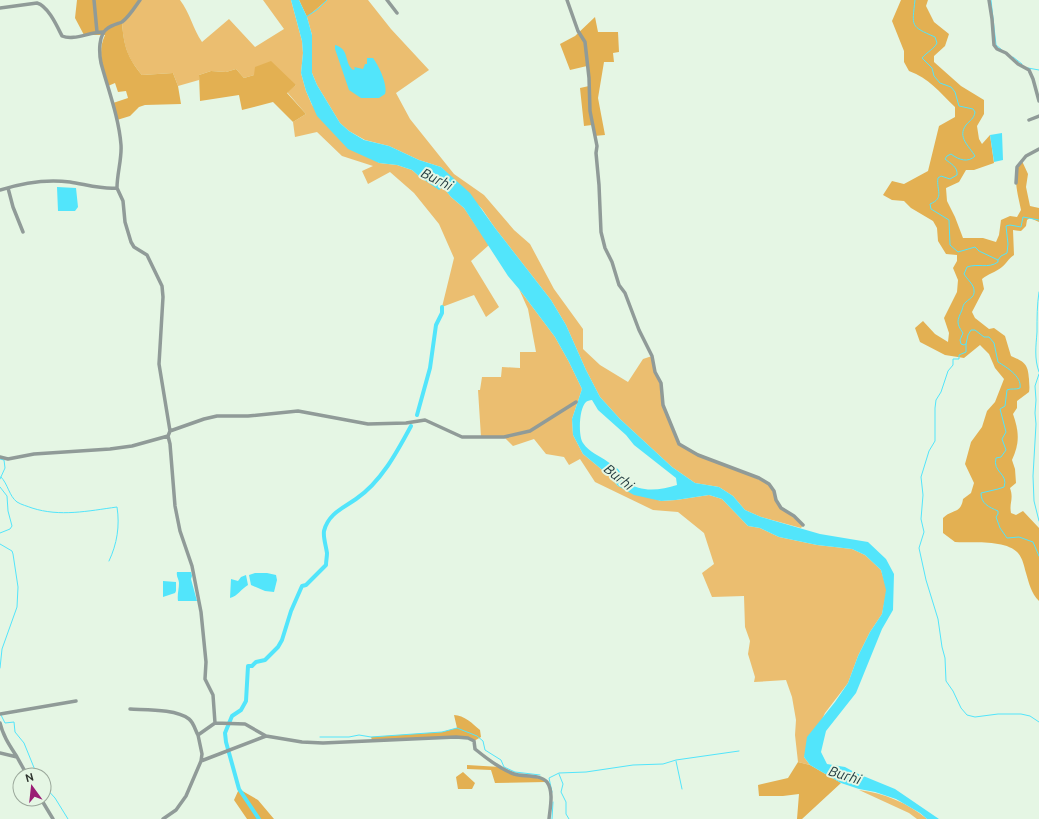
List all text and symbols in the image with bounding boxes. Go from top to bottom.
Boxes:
water label: Burhi [419,165,456,194]
water label: Burhi [601,461,637,494]
water label: Burhi [827,763,864,788]
north arrow [12,767,52,807]
text: N [24,770,35,784]

